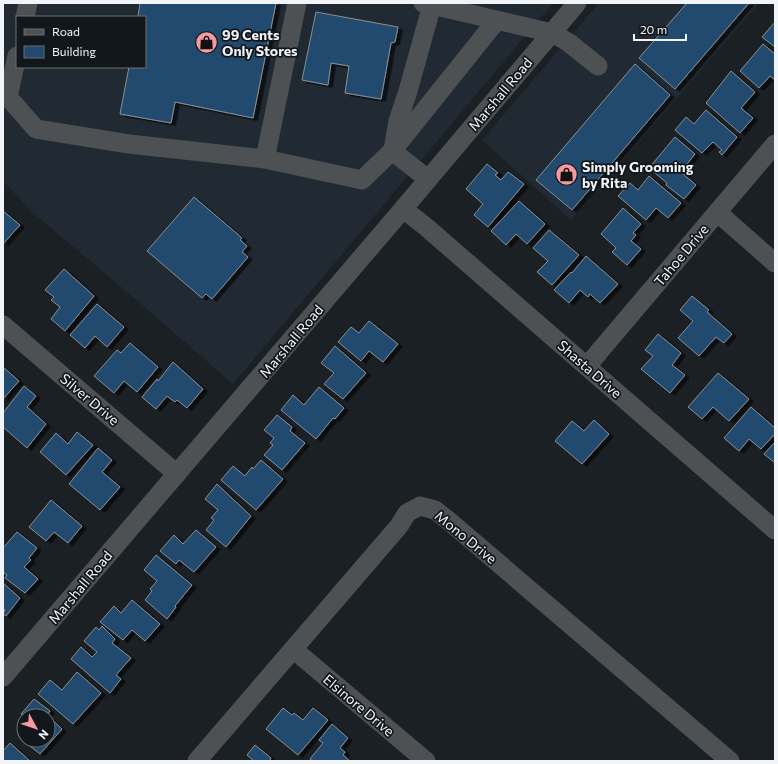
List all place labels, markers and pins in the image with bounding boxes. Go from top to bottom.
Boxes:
place label: 99 Cents Only Stores [222,26,298,59]
shop icon: 99 Cents Only Stores [194,29,220,55]
place label: Simply Grooming by Rita [582,158,694,191]
shop icon: Simply Grooming by Rita [554,161,580,187]

